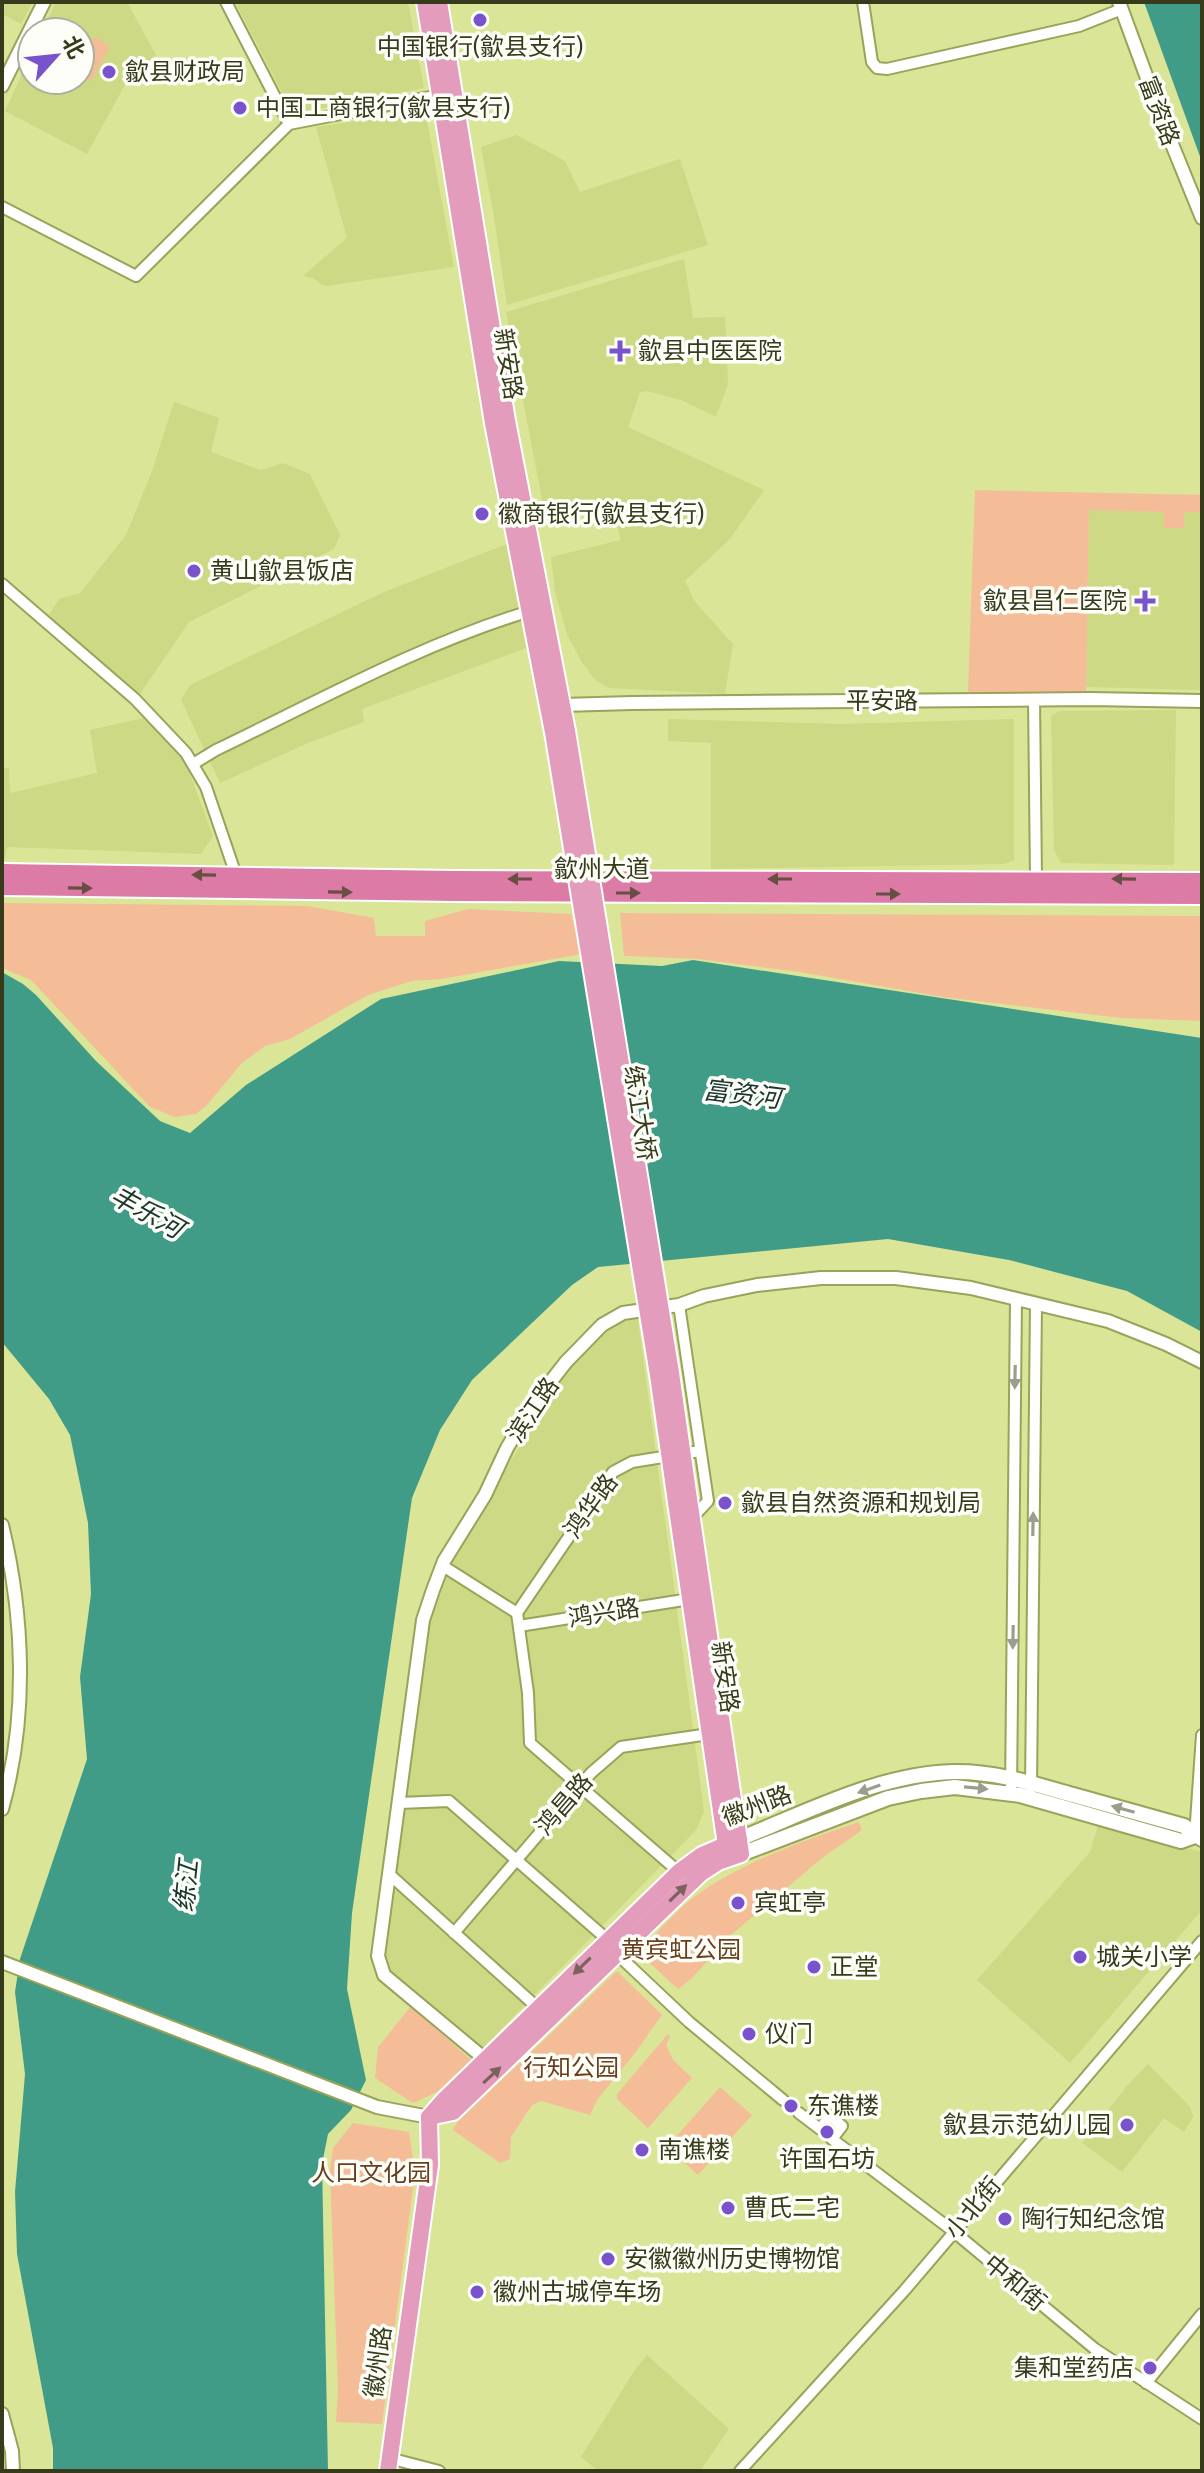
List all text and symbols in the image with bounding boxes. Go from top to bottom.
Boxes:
marker: 中国银行(歙县支行) [471,11,489,29]
north arrow [16,16,96,96]
text: 北 [56,31,90,63]
place label: 中国银行(歙县支行) [377,33,583,61]
place label: 歙县财政局 [125,58,245,86]
marker: 歙县财政局 [100,63,118,81]
street label: 富资路 [1133,72,1185,150]
place label: 中国工商银行(歙县支行) [256,94,510,122]
marker: 中国工商银行(歙县支行) [231,99,249,117]
street label: 新安路 [489,326,527,402]
place label: 歙县中医医院 [638,337,782,365]
marker: 歙县中医医院 [609,340,631,362]
place label: 徽商银行(歙县支行) [498,500,704,528]
marker: 徽商银行(歙县支行) [473,505,491,523]
place label: 黄山歙县饭店 [210,557,354,585]
marker: 黄山歙县饭店 [185,562,203,580]
place label: 歙县昌仁医院 [983,587,1127,615]
marker: 歙县昌仁医院 [1134,590,1156,612]
street label: 平安路 [846,687,918,715]
street label: 歙州大道 [554,855,650,883]
one-way arrow [191,869,216,881]
one-way arrow [507,873,532,885]
one-way arrow [767,873,792,885]
one-way arrow [1111,873,1136,885]
one-way arrow [68,882,93,894]
one-way arrow [328,885,353,898]
one-way arrow [616,887,641,899]
one-way arrow [876,888,901,900]
street label: 练江大桥 [619,1063,661,1163]
water label: 富资河 [701,1074,787,1115]
water label: 丰乐河 [105,1180,193,1247]
one-way arrow [1009,1365,1021,1390]
street label: 滨江路 [501,1372,565,1448]
street label: 鸿华路 [559,1469,623,1543]
place label: 歙县自然资源和规划局 [741,1489,981,1517]
marker: 歙县自然资源和规划局 [716,1494,734,1512]
one-way arrow [1027,1511,1039,1536]
street label: 鸿兴路 [566,1594,642,1632]
one-way arrow [1007,1625,1019,1650]
street label: 新安路 [706,1639,744,1715]
street label: 鸿昌路 [530,1768,598,1840]
street label: 徽州路 [718,1780,796,1832]
one-way arrow [964,1782,989,1795]
one-way arrow [857,1783,881,1795]
one-way arrow [1110,1802,1134,1815]
water label: 练江 [168,1856,205,1914]
one-way arrow [668,1885,687,1903]
place label: 宾虹亭 [754,1889,826,1917]
marker: 宾虹亭 [729,1894,747,1912]
park label: 黄宾虹公园 [621,1936,741,1964]
place label: 城关小学 [1096,1943,1192,1971]
marker: 城关小学 [1071,1948,1089,1966]
place label: 正堂 [830,1953,878,1981]
one-way arrow [573,1957,592,1975]
marker: 正堂 [805,1958,823,1976]
place label: 仪门 [765,2020,813,2048]
marker: 仪门 [740,2025,758,2043]
park label: 行知公园 [523,2054,619,2082]
one-way arrow [482,2066,501,2084]
place label: 东谯楼 [807,2092,879,2120]
marker: 东谯楼 [782,2097,800,2115]
place label: 歙县示范幼儿园 [943,2111,1111,2139]
marker: 歙县示范幼儿园 [1118,2116,1136,2134]
marker: 许国石坊 [818,2123,836,2141]
place label: 南谯楼 [658,2136,730,2164]
marker: 南谯楼 [633,2141,651,2159]
place label: 许国石坊 [779,2145,875,2173]
park label: 人口文化园 [311,2159,431,2187]
street label: 小北街 [939,2171,1007,2245]
place label: 曹氏二宅 [744,2194,840,2222]
marker: 曹氏二宅 [719,2199,737,2217]
place label: 陶行知纪念馆 [1021,2205,1165,2233]
marker: 陶行知纪念馆 [996,2210,1014,2228]
place label: 安徽徽州历史博物馆 [624,2245,840,2273]
street label: 中和街 [978,2249,1052,2317]
marker: 安徽徽州历史博物馆 [599,2250,617,2268]
place label: 徽州古城停车场 [493,2278,661,2306]
marker: 徽州古城停车场 [468,2283,486,2301]
street label: 徽州路 [359,2324,397,2400]
place label: 集和堂药店 [1014,2354,1134,2382]
marker: 集和堂药店 [1141,2359,1159,2377]

